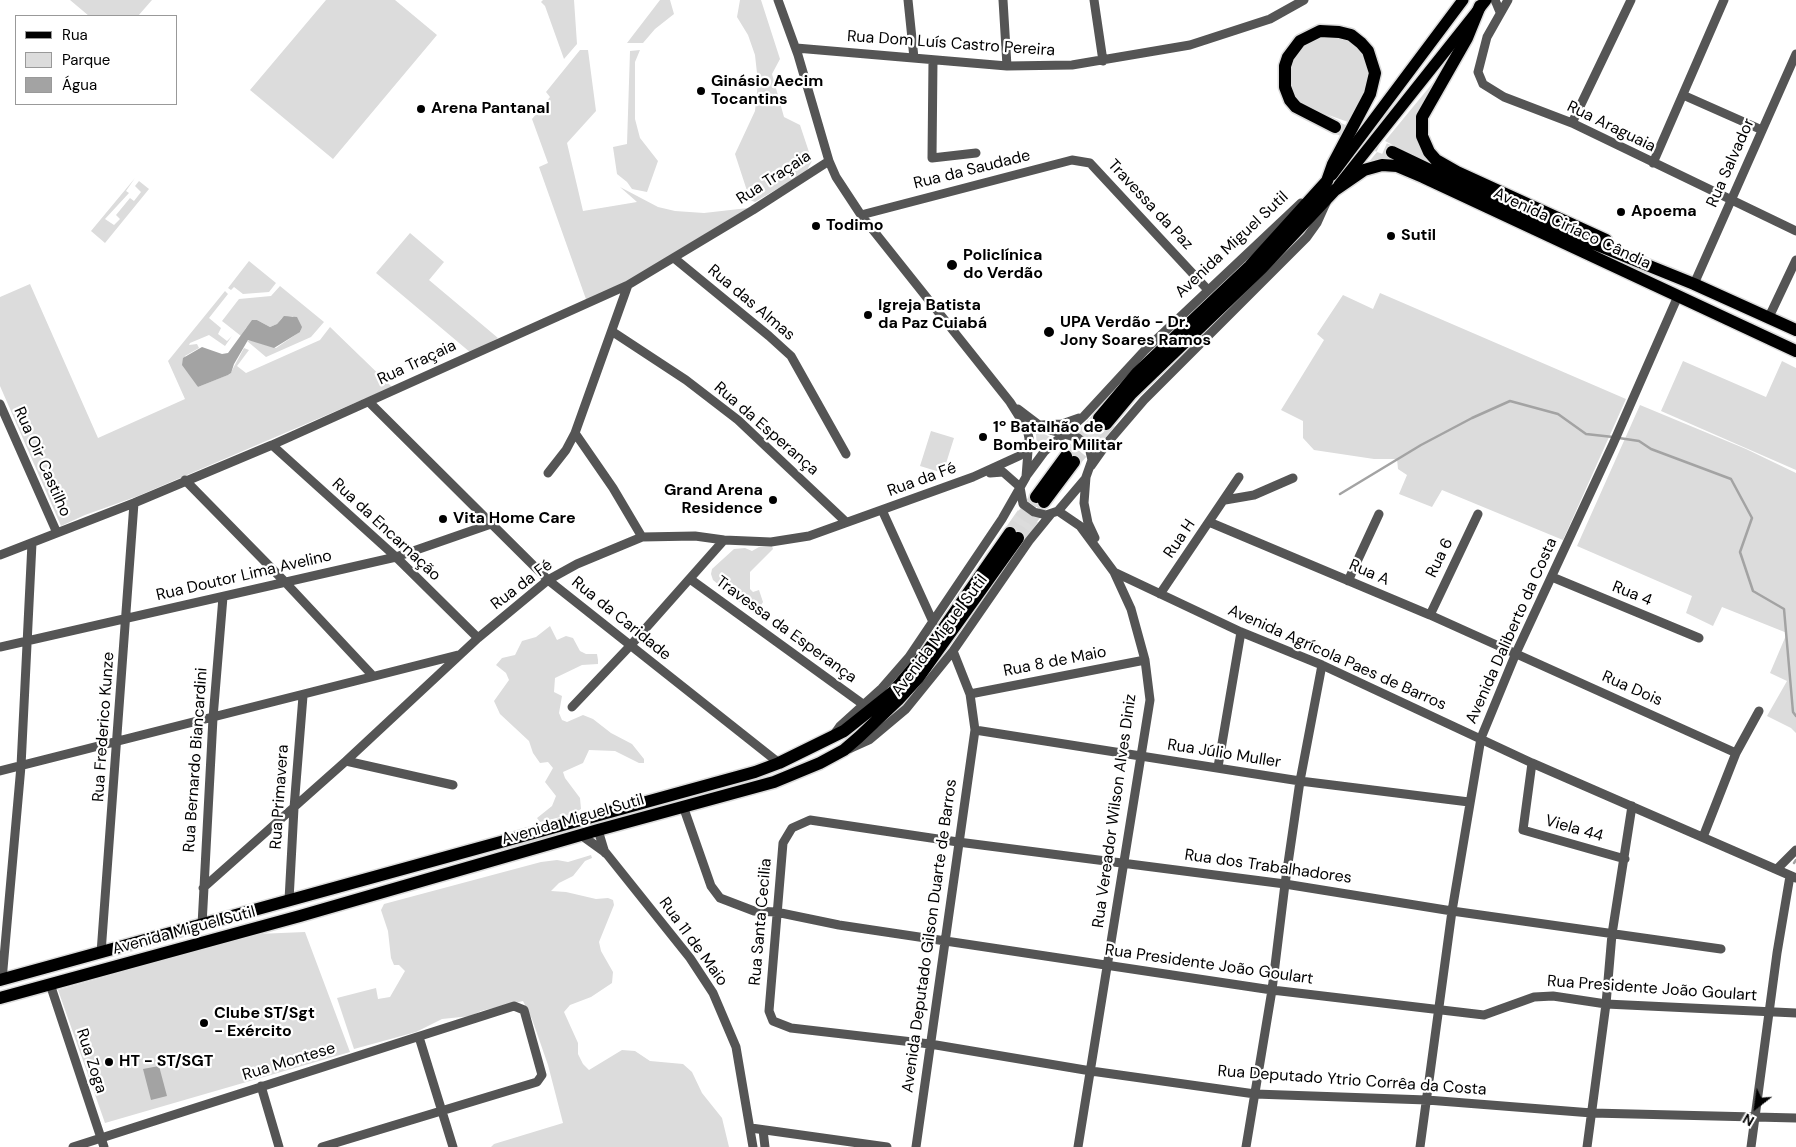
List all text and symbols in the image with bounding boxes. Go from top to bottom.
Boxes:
legend [15,15,178,105]
text: Rua [62,25,88,45]
street label: Rua Dom Luís Castro Pereira [846,27,1056,61]
text: Parque [62,50,110,70]
place label: Ginásio Aecim Tocantins [711,72,823,110]
text: Água [62,75,97,95]
marker: Ginásio Aecim Tocantins [695,85,707,97]
street label: Rua Araguaia [1564,97,1658,157]
place label: Arena Pantanal [431,99,550,119]
marker: Arena Pantanal [415,103,427,115]
street label: Rua Salvador [1703,116,1759,210]
street label: Rua da Saudade [912,146,1032,194]
street label: Rua Traçaia [733,147,815,209]
street label: Travessa da Paz [1103,156,1197,254]
street label: Avenida Ciríaco Cândia [1490,184,1654,274]
street label: Avenida Miguel Sutil [1172,188,1292,302]
place label: Apoema [1631,202,1697,222]
marker: Apoema [1615,206,1627,218]
place label: Todimo [826,216,884,236]
marker: Todimo [810,220,822,232]
place label: Sutil [1401,226,1436,246]
marker: Sutil [1385,230,1397,242]
place label: Policlínica do Verdão [963,246,1043,284]
marker: Policlínica do Verdão [945,258,959,272]
street label: Rua das Almas [704,261,798,345]
place label: Igreja Batista da Paz Cuiabá [878,296,987,334]
marker: Igreja Batista da Paz Cuiabá [862,309,874,321]
place label: UPA Verdão - Dr. Jony Soares Ramos [1060,313,1211,351]
marker: UPA Verdão - Dr. Jony Soares Ramos [1042,325,1056,339]
street label: Rua Traçaia [375,336,459,390]
street label: Rua da Esperança [710,378,822,480]
street label: Rua Oir Castilho [9,404,75,520]
place label: 1º Batalhão de Bombeiro Militar [993,418,1123,456]
marker: 1º Batalhão de Bombeiro Militar [977,431,989,443]
street label: Rua da Fé [885,459,959,501]
street label: Rua da Encarnação [328,475,444,585]
place label: Grand Arena Residence [664,481,763,519]
marker: Grand Arena Residence [767,494,779,506]
place label: Vita Home Care [453,509,576,529]
marker: Vita Home Care [437,513,449,525]
street label: Rua H [1160,516,1200,562]
street label: Rua 6 [1422,535,1458,581]
street label: Avenida Daliberto da Costa [1462,535,1562,727]
street label: Rua Doutor Lima Avelino [154,546,334,606]
street label: Rua da Fé [487,556,557,614]
street label: Rua A [1346,556,1392,590]
street label: Avenida Miguel Sutil [888,571,992,701]
street label: Travessa da Esperança [712,572,860,688]
street label: Rua da Caridade [567,573,675,665]
street label: Rua 4 [1609,577,1655,611]
street label: Avenida Agrícola Paes de Barros [1225,601,1449,715]
street label: Rua 8 de Maio [1002,643,1108,681]
street label: Rua Frederico Kunze [89,651,119,803]
street label: Rua Bernardo Biancardini [180,667,212,853]
street label: Rua Dois [1599,667,1665,711]
street label: Rua Vereador Wilson Alves Diniz [1089,693,1141,929]
street label: Rua Júlio Muller [1166,736,1282,772]
street label: Rua Primavera [267,744,293,850]
street label: Avenida Deputado Gilson Duarte de Barros [898,778,962,1094]
street label: Avenida Miguel Sutil [500,790,646,850]
street label: Viela 44 [1543,812,1605,846]
street label: Rua dos Trabalhadores [1183,846,1353,888]
street label: Rua Santa Cecilia [746,858,776,986]
street label: Rua 11 de Maio [654,894,732,990]
street label: Avenida Miguel Sutil [110,903,258,959]
street label: Rua Presidente João Goulart [1103,941,1315,989]
street label: Rua Presidente João Goulart [1546,972,1758,1006]
place label: Clube ST/Sgt - Exército [214,1004,315,1042]
marker: Clube ST/Sgt - Exército [198,1017,210,1029]
street label: Rua Zoga [72,1026,110,1096]
street label: Rua Montese [240,1039,338,1085]
place label: HT - ST/SGT [119,1052,213,1072]
marker: HT - ST/SGT [103,1056,115,1068]
street label: Rua Deputado Ytrio Corrêa da Costa [1217,1062,1487,1100]
north arrow [1731,1082,1781,1132]
text: N [1740,1110,1757,1130]

